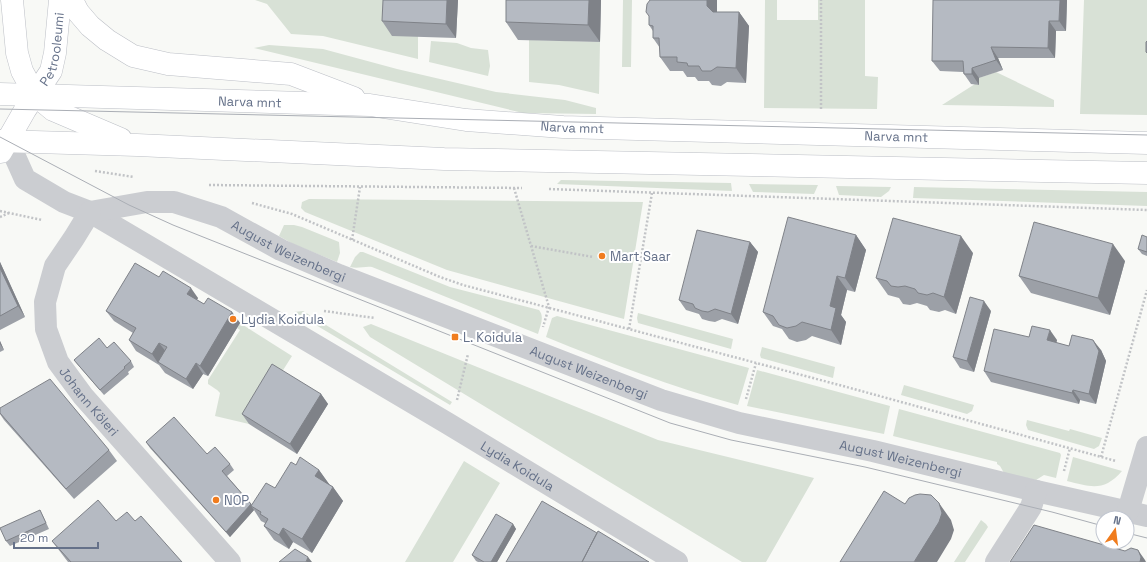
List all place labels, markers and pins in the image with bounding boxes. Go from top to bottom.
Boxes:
place label: Mart Saar [610,248,671,265]
marker: Mart Saar [597,251,607,261]
place label: Lydia Koidula [241,311,325,328]
marker: Lydia Koidula [228,314,238,324]
place label: L. Koidula [463,329,523,346]
marker: L. Koidula [450,332,460,342]
place label: NOP [224,492,249,509]
marker: NOP [211,495,221,505]

